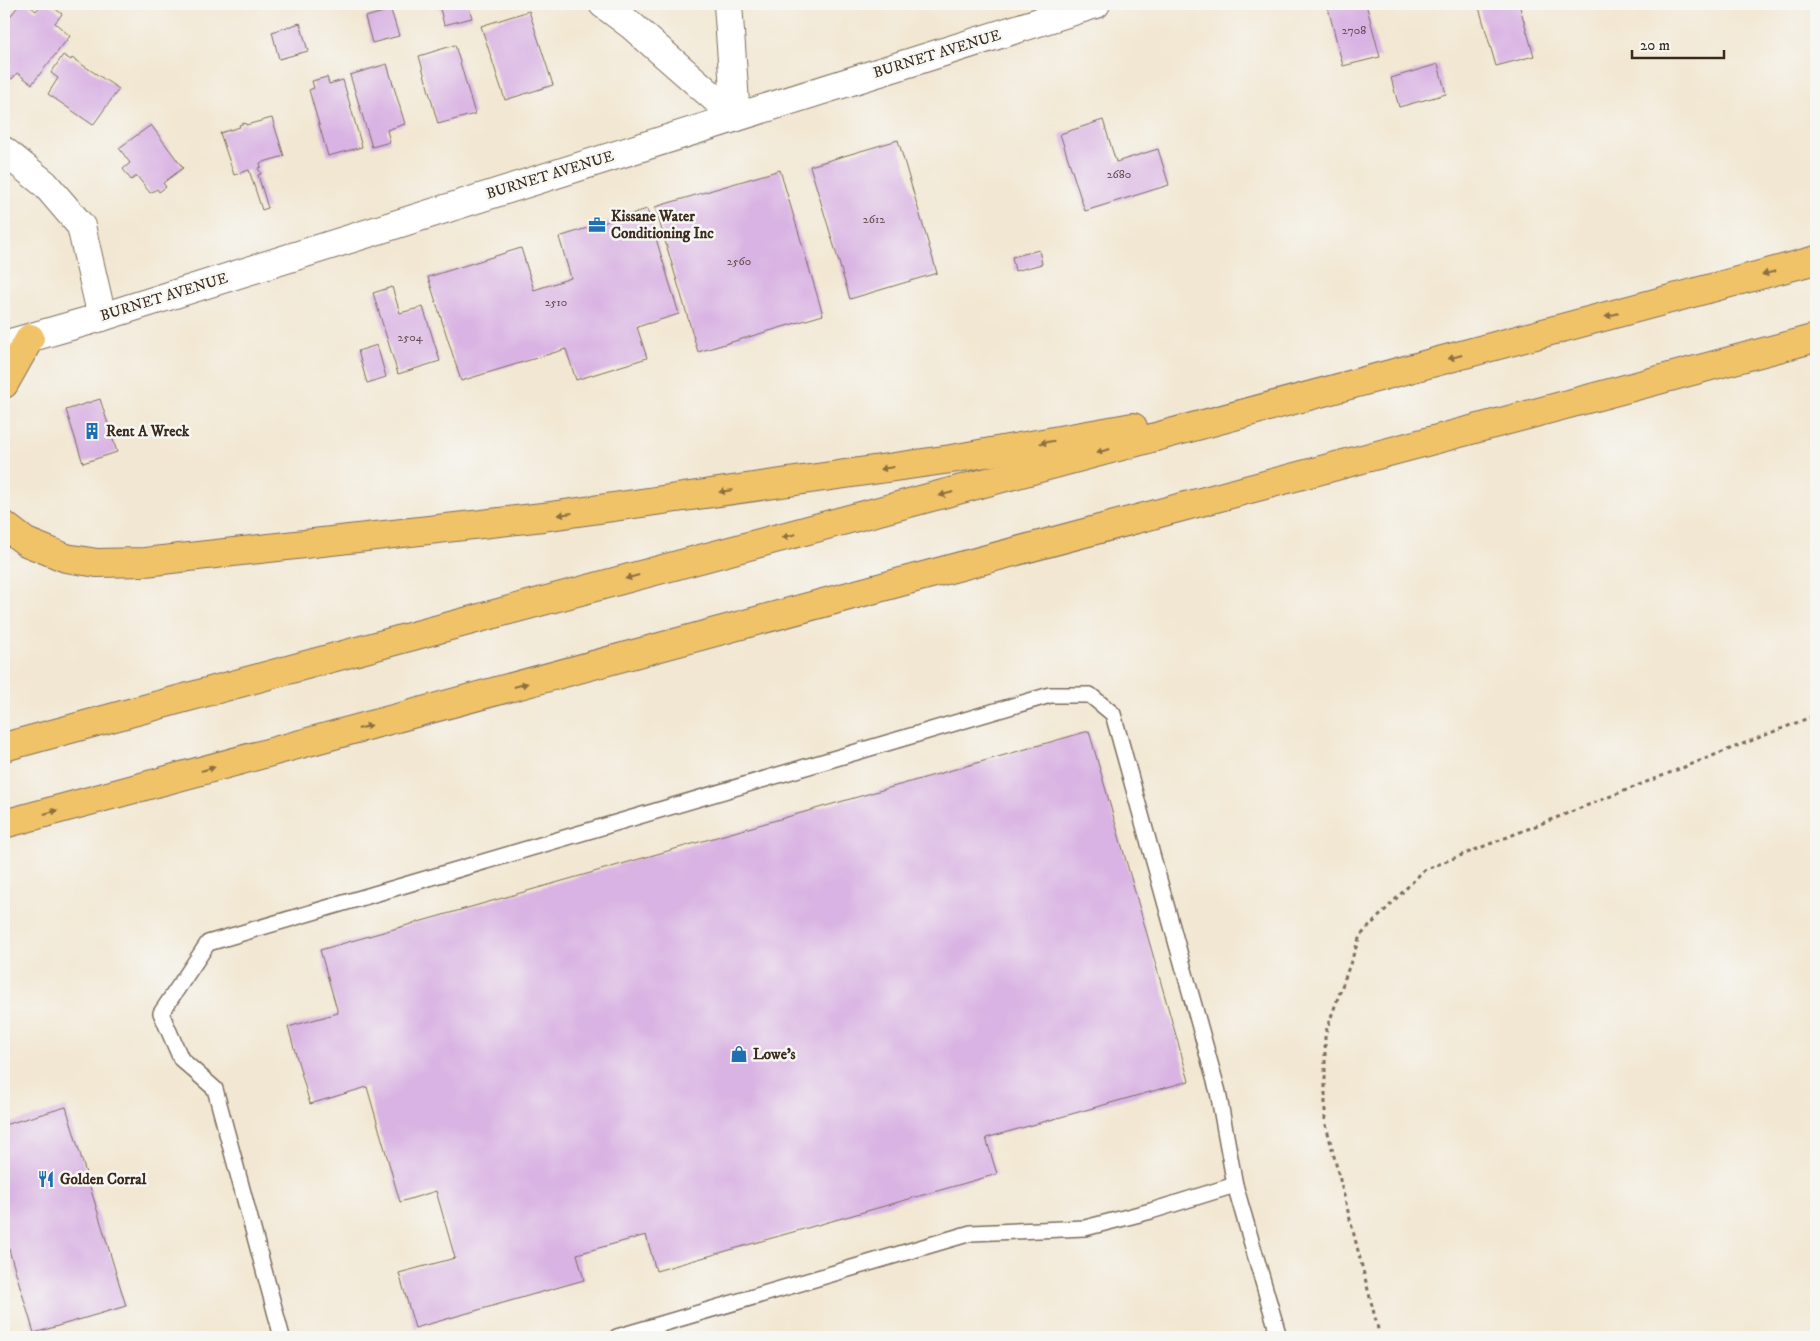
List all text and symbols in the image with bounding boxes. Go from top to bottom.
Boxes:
house number: 2708 [1342,23,1366,38]
street label: BURNET AVENUE [871,25,1003,82]
scale bar [1632,28,1725,60]
text: 20 m [1640,36,1670,55]
street label: BURNET AVENUE [484,146,616,203]
house number: 2680 [1107,167,1131,182]
place label: Kissane Water Conditioning Inc [611,207,714,243]
house number: 2612 [863,212,885,227]
office icon: Kissane Water Conditioning Inc [587,215,607,235]
house number: 2560 [727,254,751,269]
street label: BURNET AVENUE [98,268,230,325]
one-way arrow [1762,269,1777,277]
house number: 2510 [545,295,567,310]
one-way arrow [1605,311,1620,319]
house number: 2504 [397,330,424,345]
one-way arrow [1448,353,1463,361]
building icon: Rent A Wreck [82,421,102,441]
place label: Rent A Wreck [106,422,190,441]
one-way arrow [1039,438,1055,446]
one-way arrow [1095,448,1110,456]
one-way arrow [878,464,894,472]
one-way arrow [718,487,734,495]
one-way arrow [939,490,954,498]
one-way arrow [557,511,573,519]
one-way arrow [782,532,797,540]
one-way arrow [625,574,640,582]
one-way arrow [514,680,529,688]
one-way arrow [357,723,372,731]
one-way arrow [200,765,215,773]
one-way arrow [43,807,58,815]
shop icon: Lowe's [729,1044,749,1064]
place label: Lowe's [753,1045,796,1064]
restaurant icon: Golden Corral [36,1169,56,1189]
place label: Golden Corral [60,1170,147,1189]

